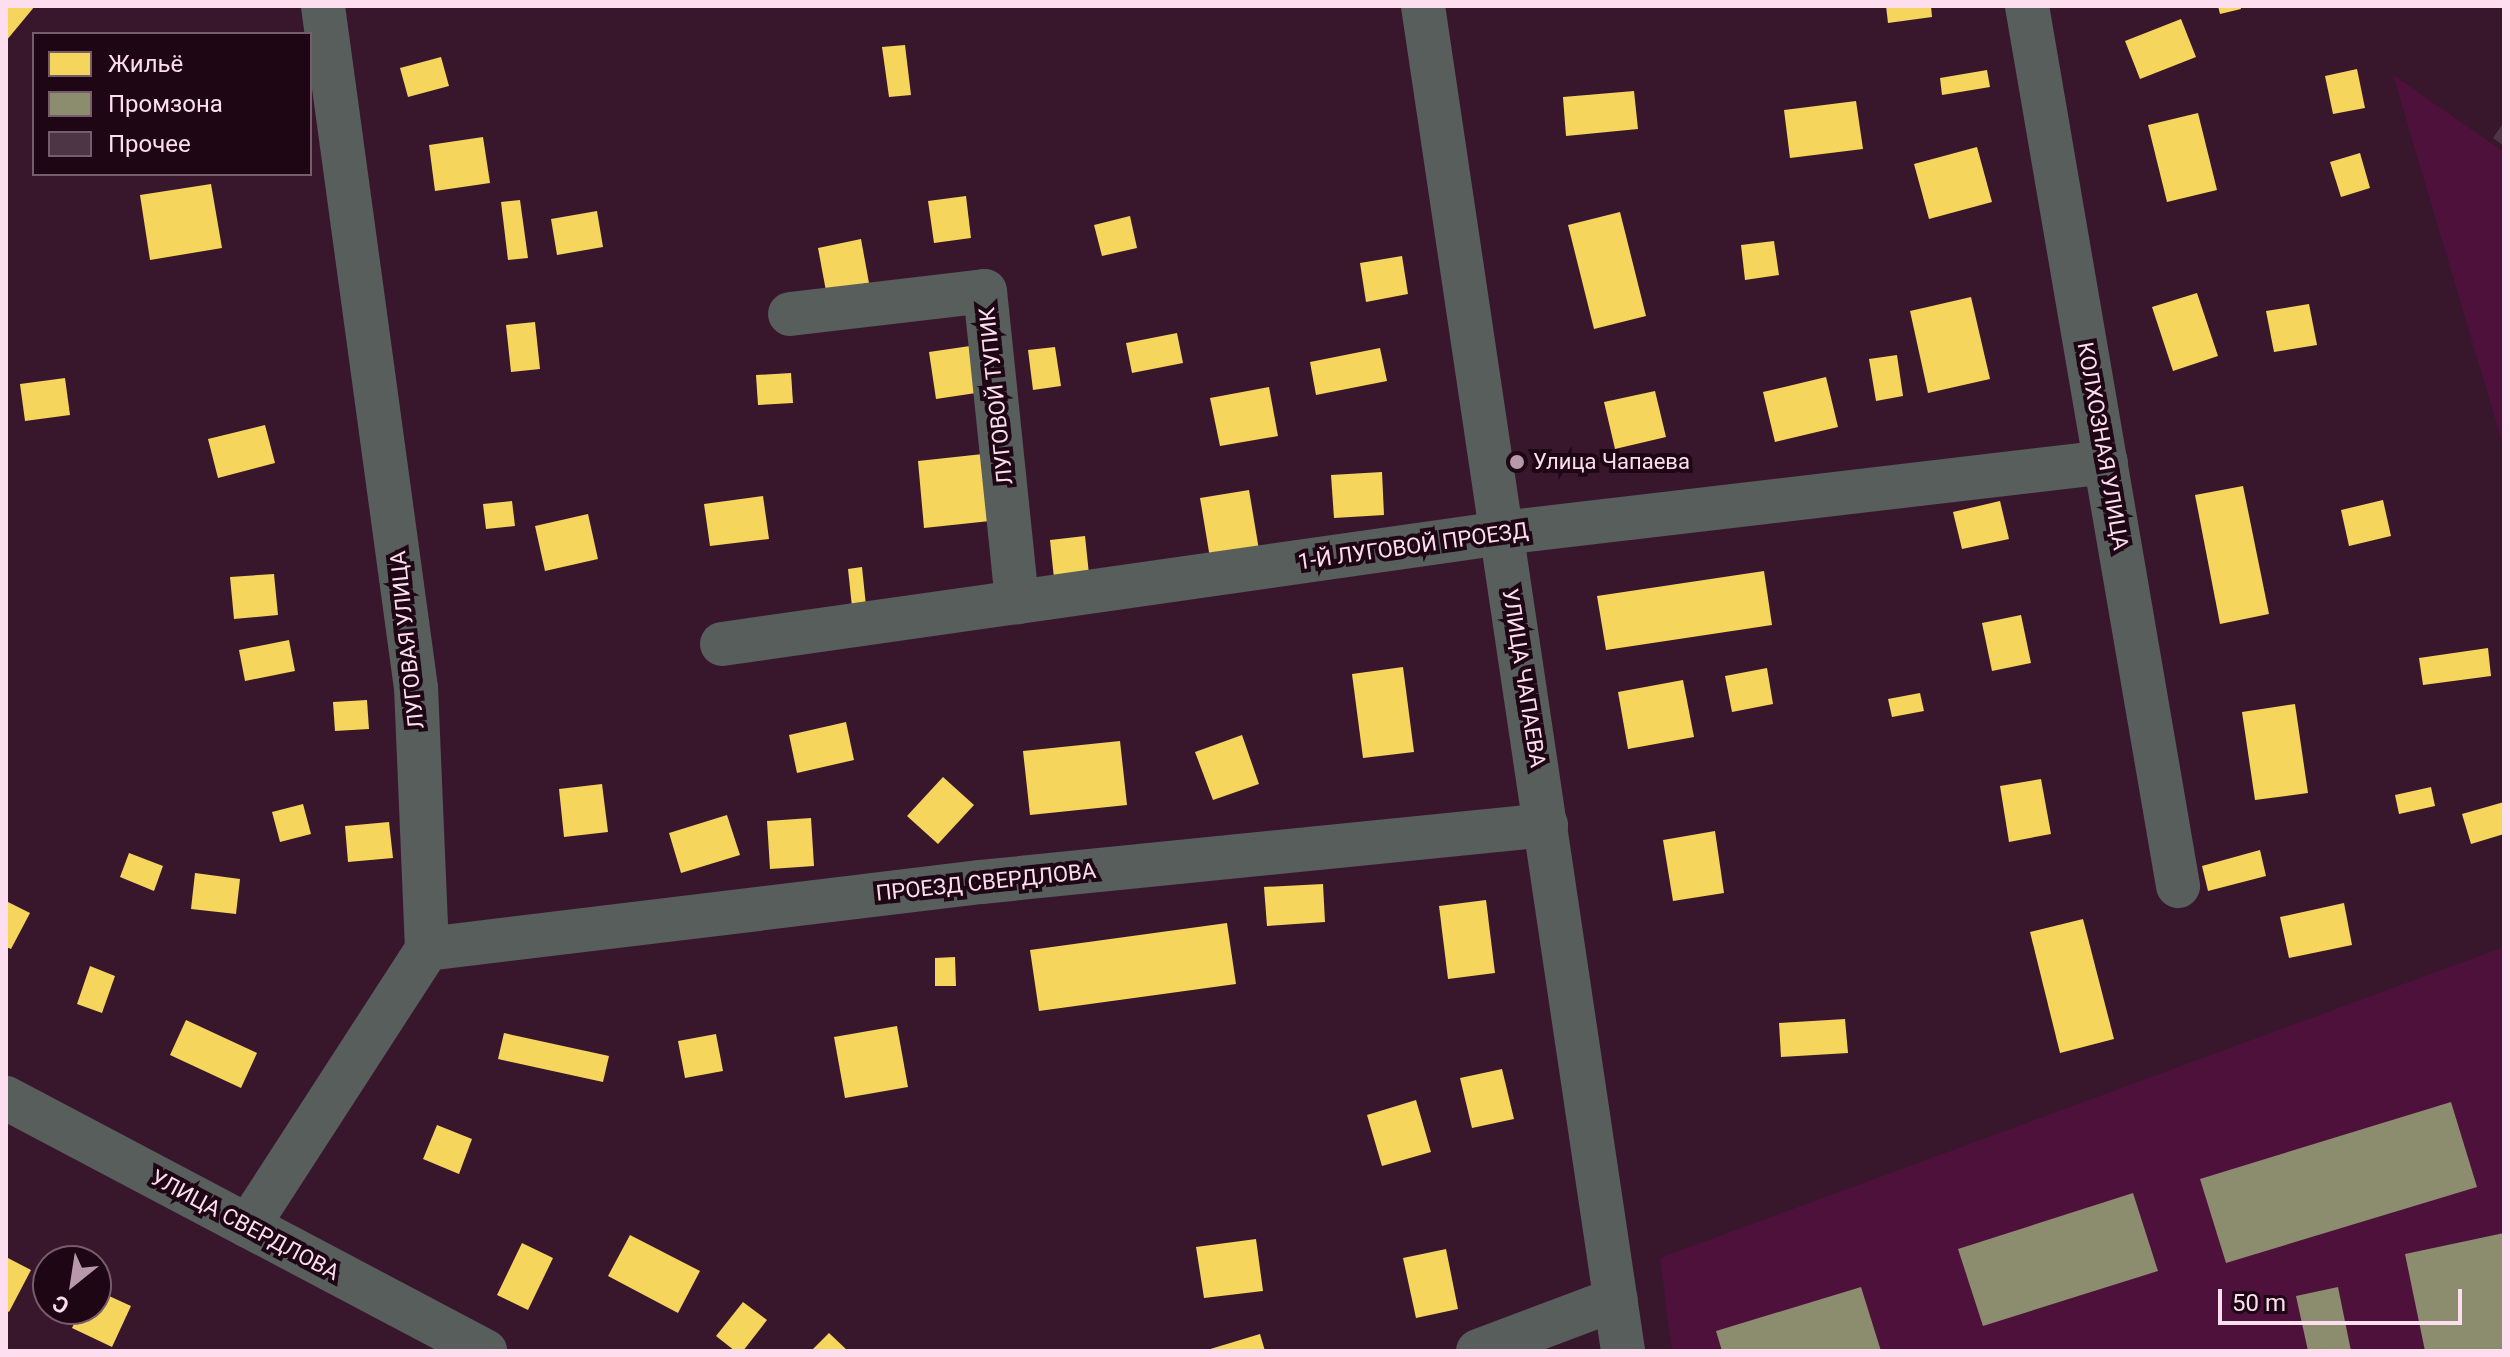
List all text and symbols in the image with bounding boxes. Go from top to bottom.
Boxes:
legend [32,32,312,176]
text: Жильё [108,50,183,78]
text: Промзона [108,90,223,118]
text: Прочее [108,130,191,158]
street label: ЛУГОВОЙ ТУПИК [974,306,1018,486]
street label: КОЛХОЗНАЯ УЛИЦА [2072,340,2134,552]
place label: Улица Чапаева [1533,449,1690,475]
marker: Улица Чапаева [1508,453,1526,471]
street label: 1-Й ЛУГОВОЙ ПРОЕЗД [1296,517,1530,575]
street label: ЛУГОВАЯ УЛИЦА [385,550,429,730]
street label: УЛИЦА ЧАПАЕВА [1497,587,1551,769]
street label: ПРОЕЗД СВЕРДЛОВА [875,857,1097,907]
street label: УЛИЦА СВЕРДЛОВА [146,1164,344,1286]
north arrow [32,1245,112,1325]
scale bar [2222,1273,2466,1323]
text: 50 m [2232,1289,2286,1317]
text: С [48,1290,73,1319]

